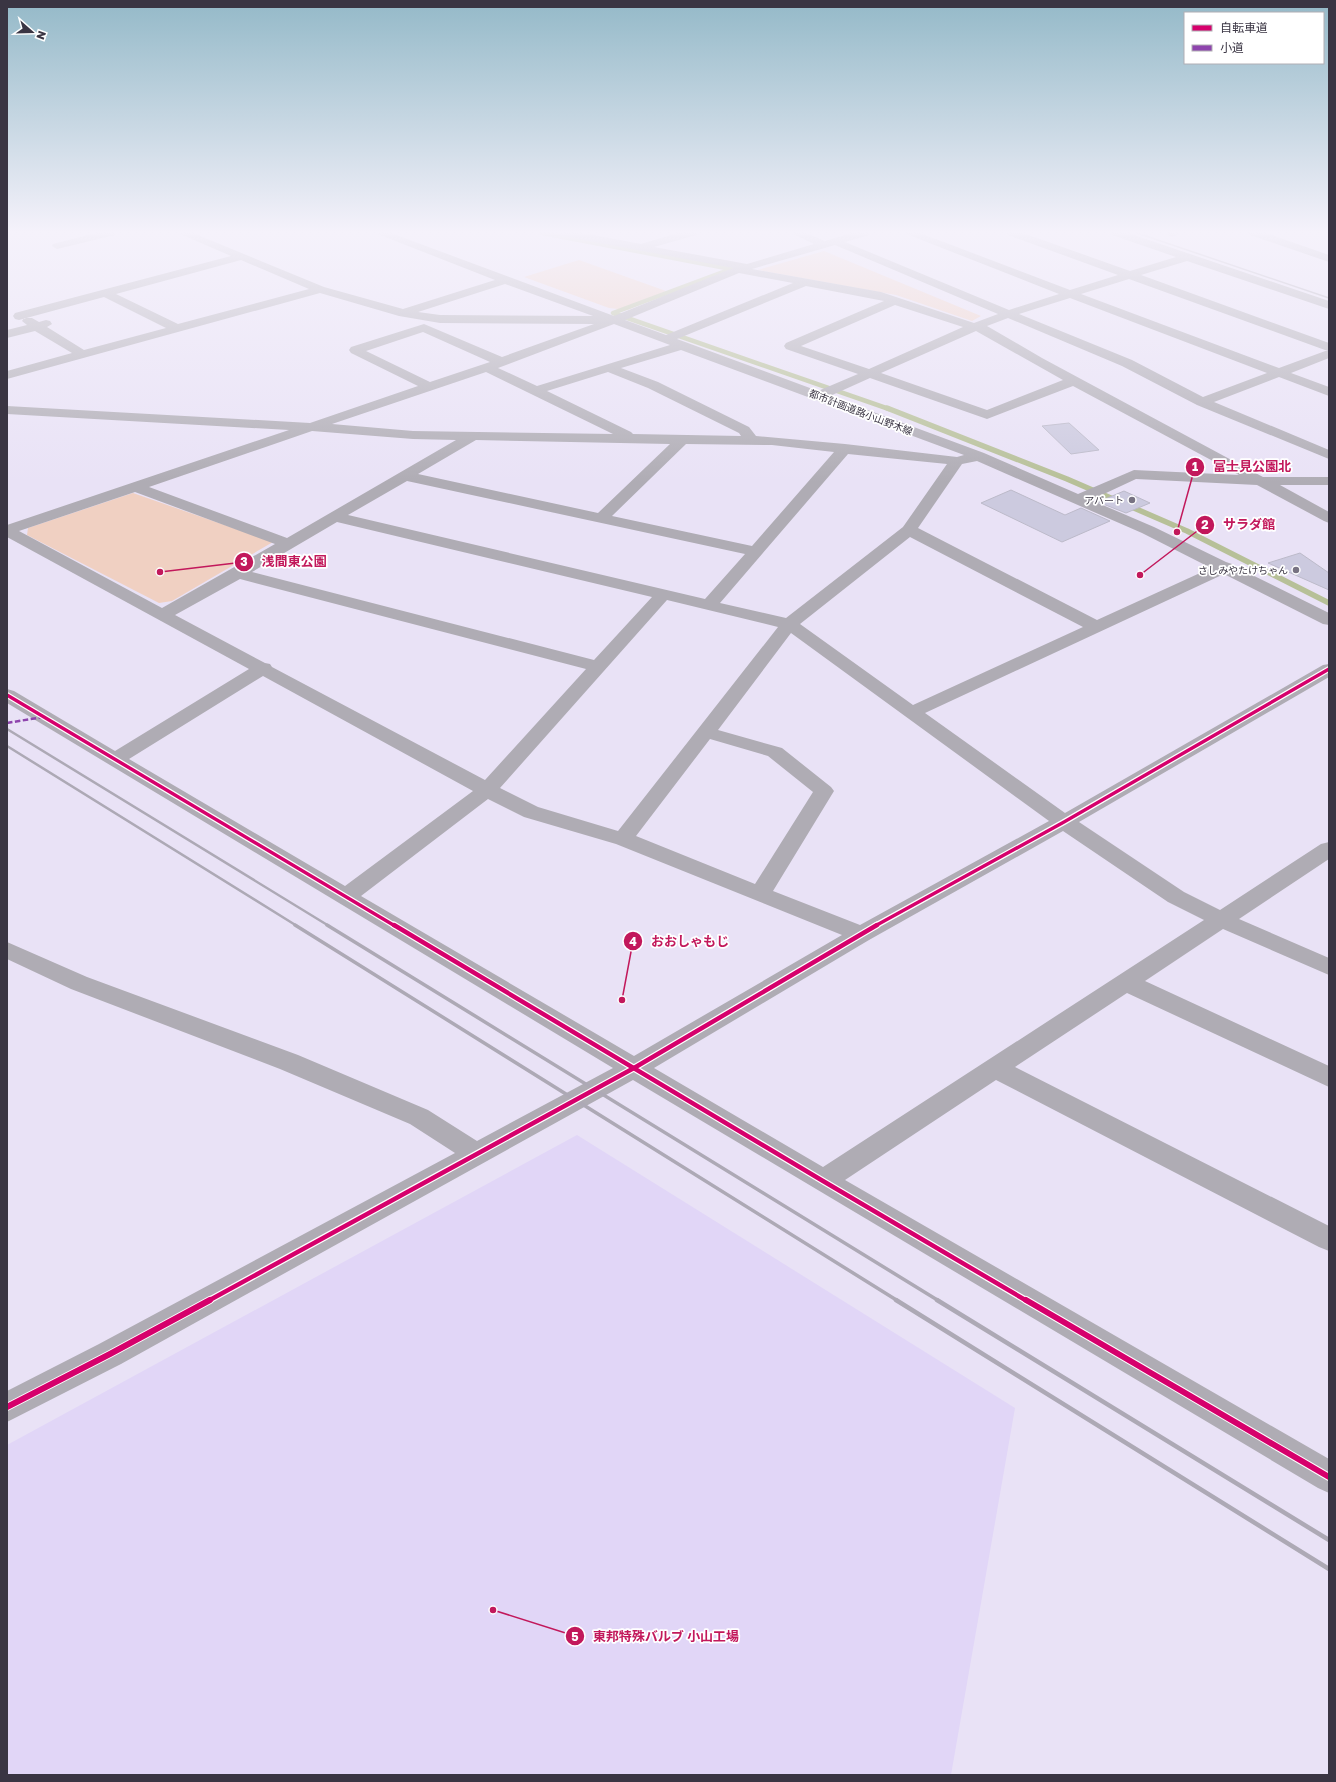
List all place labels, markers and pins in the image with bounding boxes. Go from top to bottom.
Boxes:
callout: 富士見公園北 [1185,454,1299,479]
place label: アパート [1084,494,1124,506]
marker: アパート [1127,495,1137,505]
callout: サラダ館 [1195,512,1283,537]
callout: 浅間東公園 [234,549,335,574]
place label: さしみやたけちゃん [1198,564,1288,576]
marker: さしみやたけちゃん [1291,565,1301,575]
callout: おおしゃもじ [623,929,737,954]
callout: 東邦特殊バルブ 小山工場 [565,1624,747,1649]

